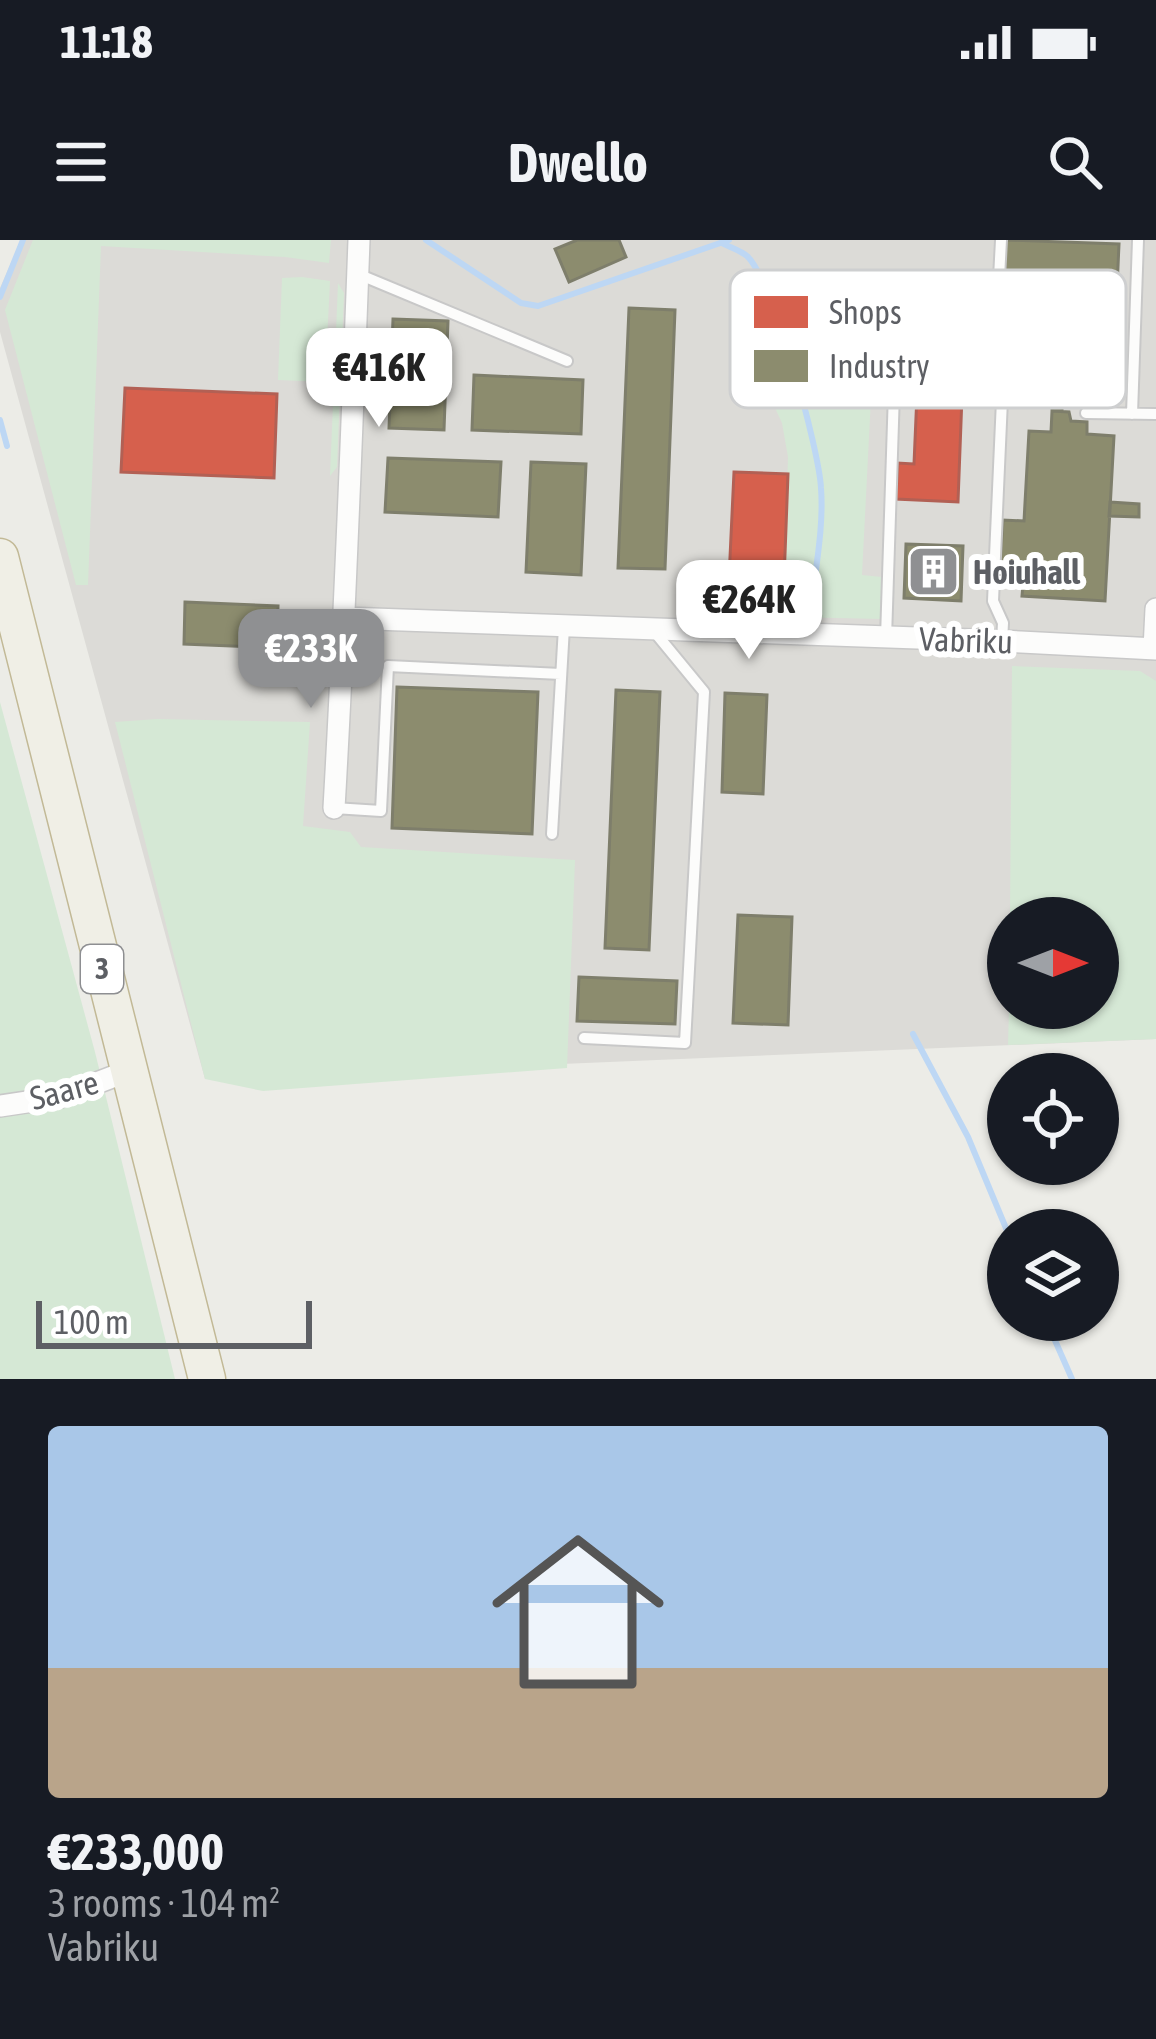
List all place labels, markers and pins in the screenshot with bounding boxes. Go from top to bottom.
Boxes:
pin: €416K [295,328,463,430]
building icon: Hoiuhall [906,544,962,600]
place label: Hoiuhall [973,553,1081,591]
pin: €264K [665,560,833,662]
pin: €233K [227,609,395,711]

